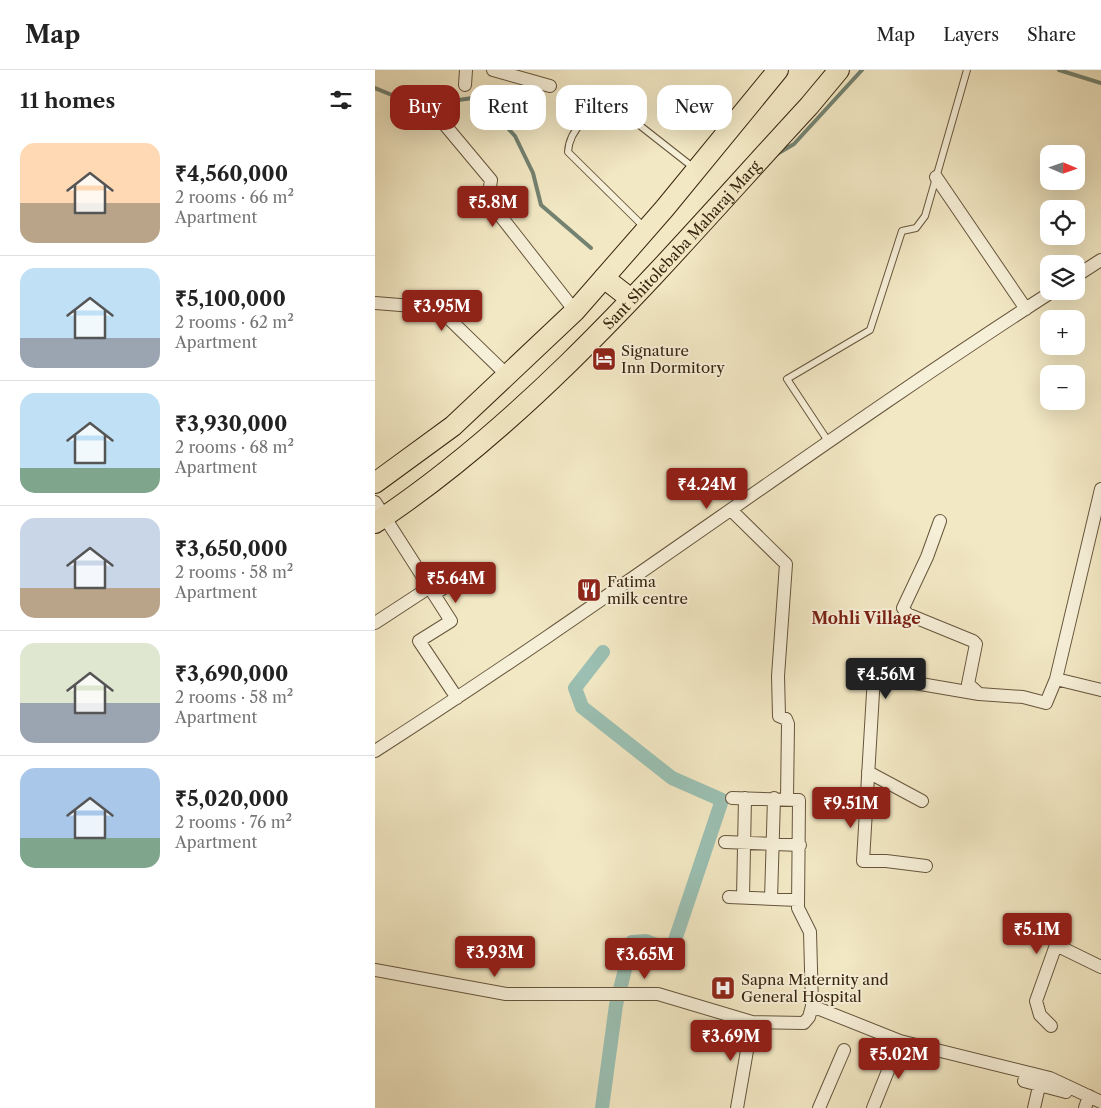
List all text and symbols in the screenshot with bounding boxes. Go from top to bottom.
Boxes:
text: Map [25,20,80,49]
text: Map [877,24,915,46]
text: Layers [943,24,999,46]
text: Share [1027,24,1076,46]
chip: Buy [390,85,460,130]
chip: Rent [470,85,546,130]
chip: Filters [556,85,647,130]
chip: New [657,85,732,130]
icon: filters [327,86,355,114]
text: 11 homes [20,88,115,113]
north arrow [1040,145,1085,190]
map controls [1040,145,1085,410]
street label: Sant Shitolebaba Maharaj Marg [598,156,764,333]
text: ₹4,560,000 [175,161,288,186]
icon: home [60,163,120,223]
pin: ₹5.8M [458,186,528,228]
text: 2 rooms · 66 m² [175,187,294,207]
text: ₹5.8M [468,192,518,212]
button: locate [1040,200,1085,245]
text: Apartment [175,207,257,227]
button: layers [1040,255,1085,300]
text: ₹5,100,000 [175,286,286,311]
icon: home [60,288,120,348]
pin: ₹3.95M [401,290,483,332]
text: ₹3.95M [413,296,471,316]
button: + [1040,310,1085,355]
text: 2 rooms · 62 m² [175,312,294,332]
text: Apartment [175,332,257,352]
place label: Signature Inn Dormitory [621,341,725,377]
hotel icon: Signature Inn Dormitory [591,346,617,372]
button: − [1040,365,1085,410]
text: ₹3,930,000 [175,411,287,436]
icon: home [60,413,120,473]
text: 2 rooms · 68 m² [175,437,294,457]
text: Apartment [175,457,257,477]
pin: ₹4.24M [666,468,748,510]
text: ₹4.24M [678,474,736,494]
text: ₹3,650,000 [175,536,288,561]
icon: home [60,538,120,598]
text: 2 rooms · 58 m² [175,562,293,582]
pin: ₹5.64M [415,562,497,604]
text: ₹5.64M [427,568,485,588]
place label: Fatima milk centre [607,572,688,608]
restaurant icon: Fatima milk centre [576,577,602,603]
text: Apartment [175,582,257,602]
district label: Mohli Village [811,608,921,628]
pin: ₹4.56M [845,658,927,700]
text: ₹3,690,000 [175,661,288,686]
icon: home [60,663,120,723]
text: ₹4.56M [857,664,915,684]
text: 2 rooms · 58 m² [175,687,293,707]
text: Apartment [175,707,257,727]
text: ₹5,020,000 [175,786,289,811]
pin: ₹9.51M [810,786,892,829]
icon: home [60,788,120,848]
text: ₹9.51M [823,793,879,813]
text: 2 rooms · 76 m² [175,812,292,832]
text: Apartment [175,832,257,852]
pin: ₹5.1M [1002,912,1072,955]
text: ₹5.1M [1014,919,1060,939]
pin: ₹3.93M [454,936,536,978]
pin: ₹3.65M [604,938,686,980]
text: ₹3.93M [466,942,524,962]
text: ₹3.65M [616,944,674,964]
place label: Sapna Maternity and General Hospital [741,970,889,1006]
hospital icon: Sapna Maternity and General Hospital [710,975,736,1001]
pin: ₹3.69M [690,1020,772,1062]
text: ₹3.69M [702,1026,760,1046]
pin: ₹5.02M [858,1038,940,1080]
text: ₹5.02M [870,1044,928,1064]

